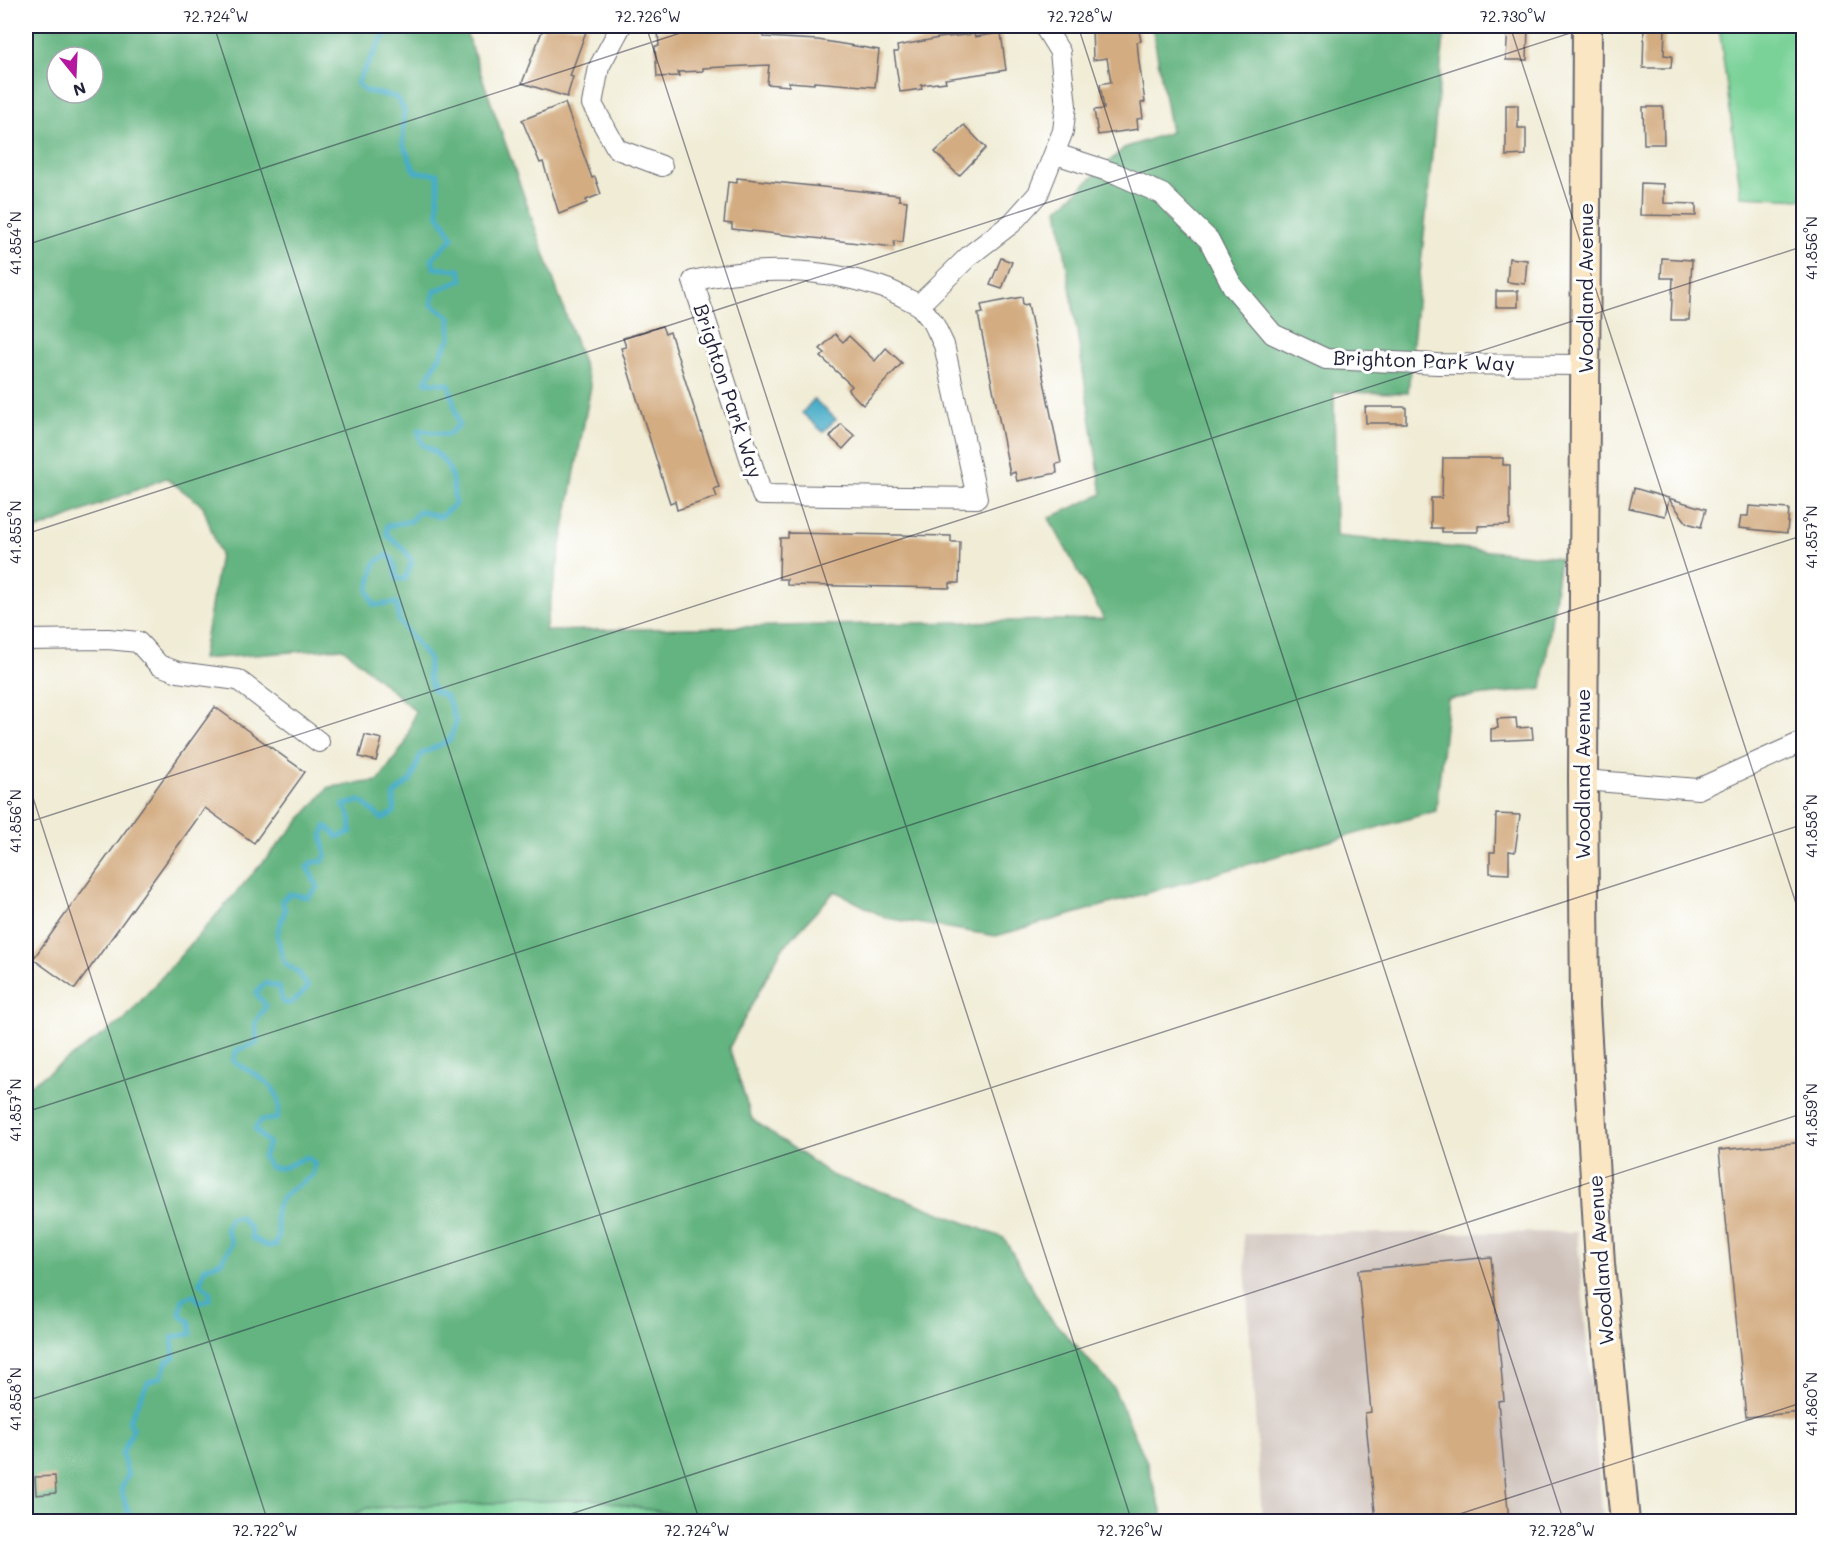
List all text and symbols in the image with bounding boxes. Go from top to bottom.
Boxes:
text: 72.724°W [183,6,249,26]
text: 72.726°W [615,6,681,26]
text: 72.728°W [1047,6,1113,26]
text: 72.730°W [1480,6,1546,26]
north arrow [45,45,105,105]
text: N [71,78,89,102]
street label: Woodland Avenue [1572,203,1598,373]
text: 41.854°N [5,211,25,275]
text: 41.856°N [1801,216,1821,280]
street label: Brighton Park Way [688,300,769,481]
street label: Brighton Park Way [1333,344,1515,376]
text: 41.855°N [5,500,25,564]
text: 41.857°N [1801,506,1821,568]
street label: Woodland Avenue [1569,689,1595,859]
text: 41.856°N [5,789,25,853]
text: 41.858°N [1801,794,1821,858]
text: 41.857°N [5,1079,25,1141]
text: 41.859°N [1801,1083,1821,1147]
street label: Woodland Avenue [1581,1174,1619,1346]
text: 41.858°N [5,1367,25,1431]
text: 41.860°N [1801,1372,1821,1436]
text: 72.722°W [232,1520,298,1540]
text: 72.724°W [664,1520,730,1540]
text: 72.726°W [1097,1520,1163,1540]
text: 72.728°W [1529,1520,1595,1540]

